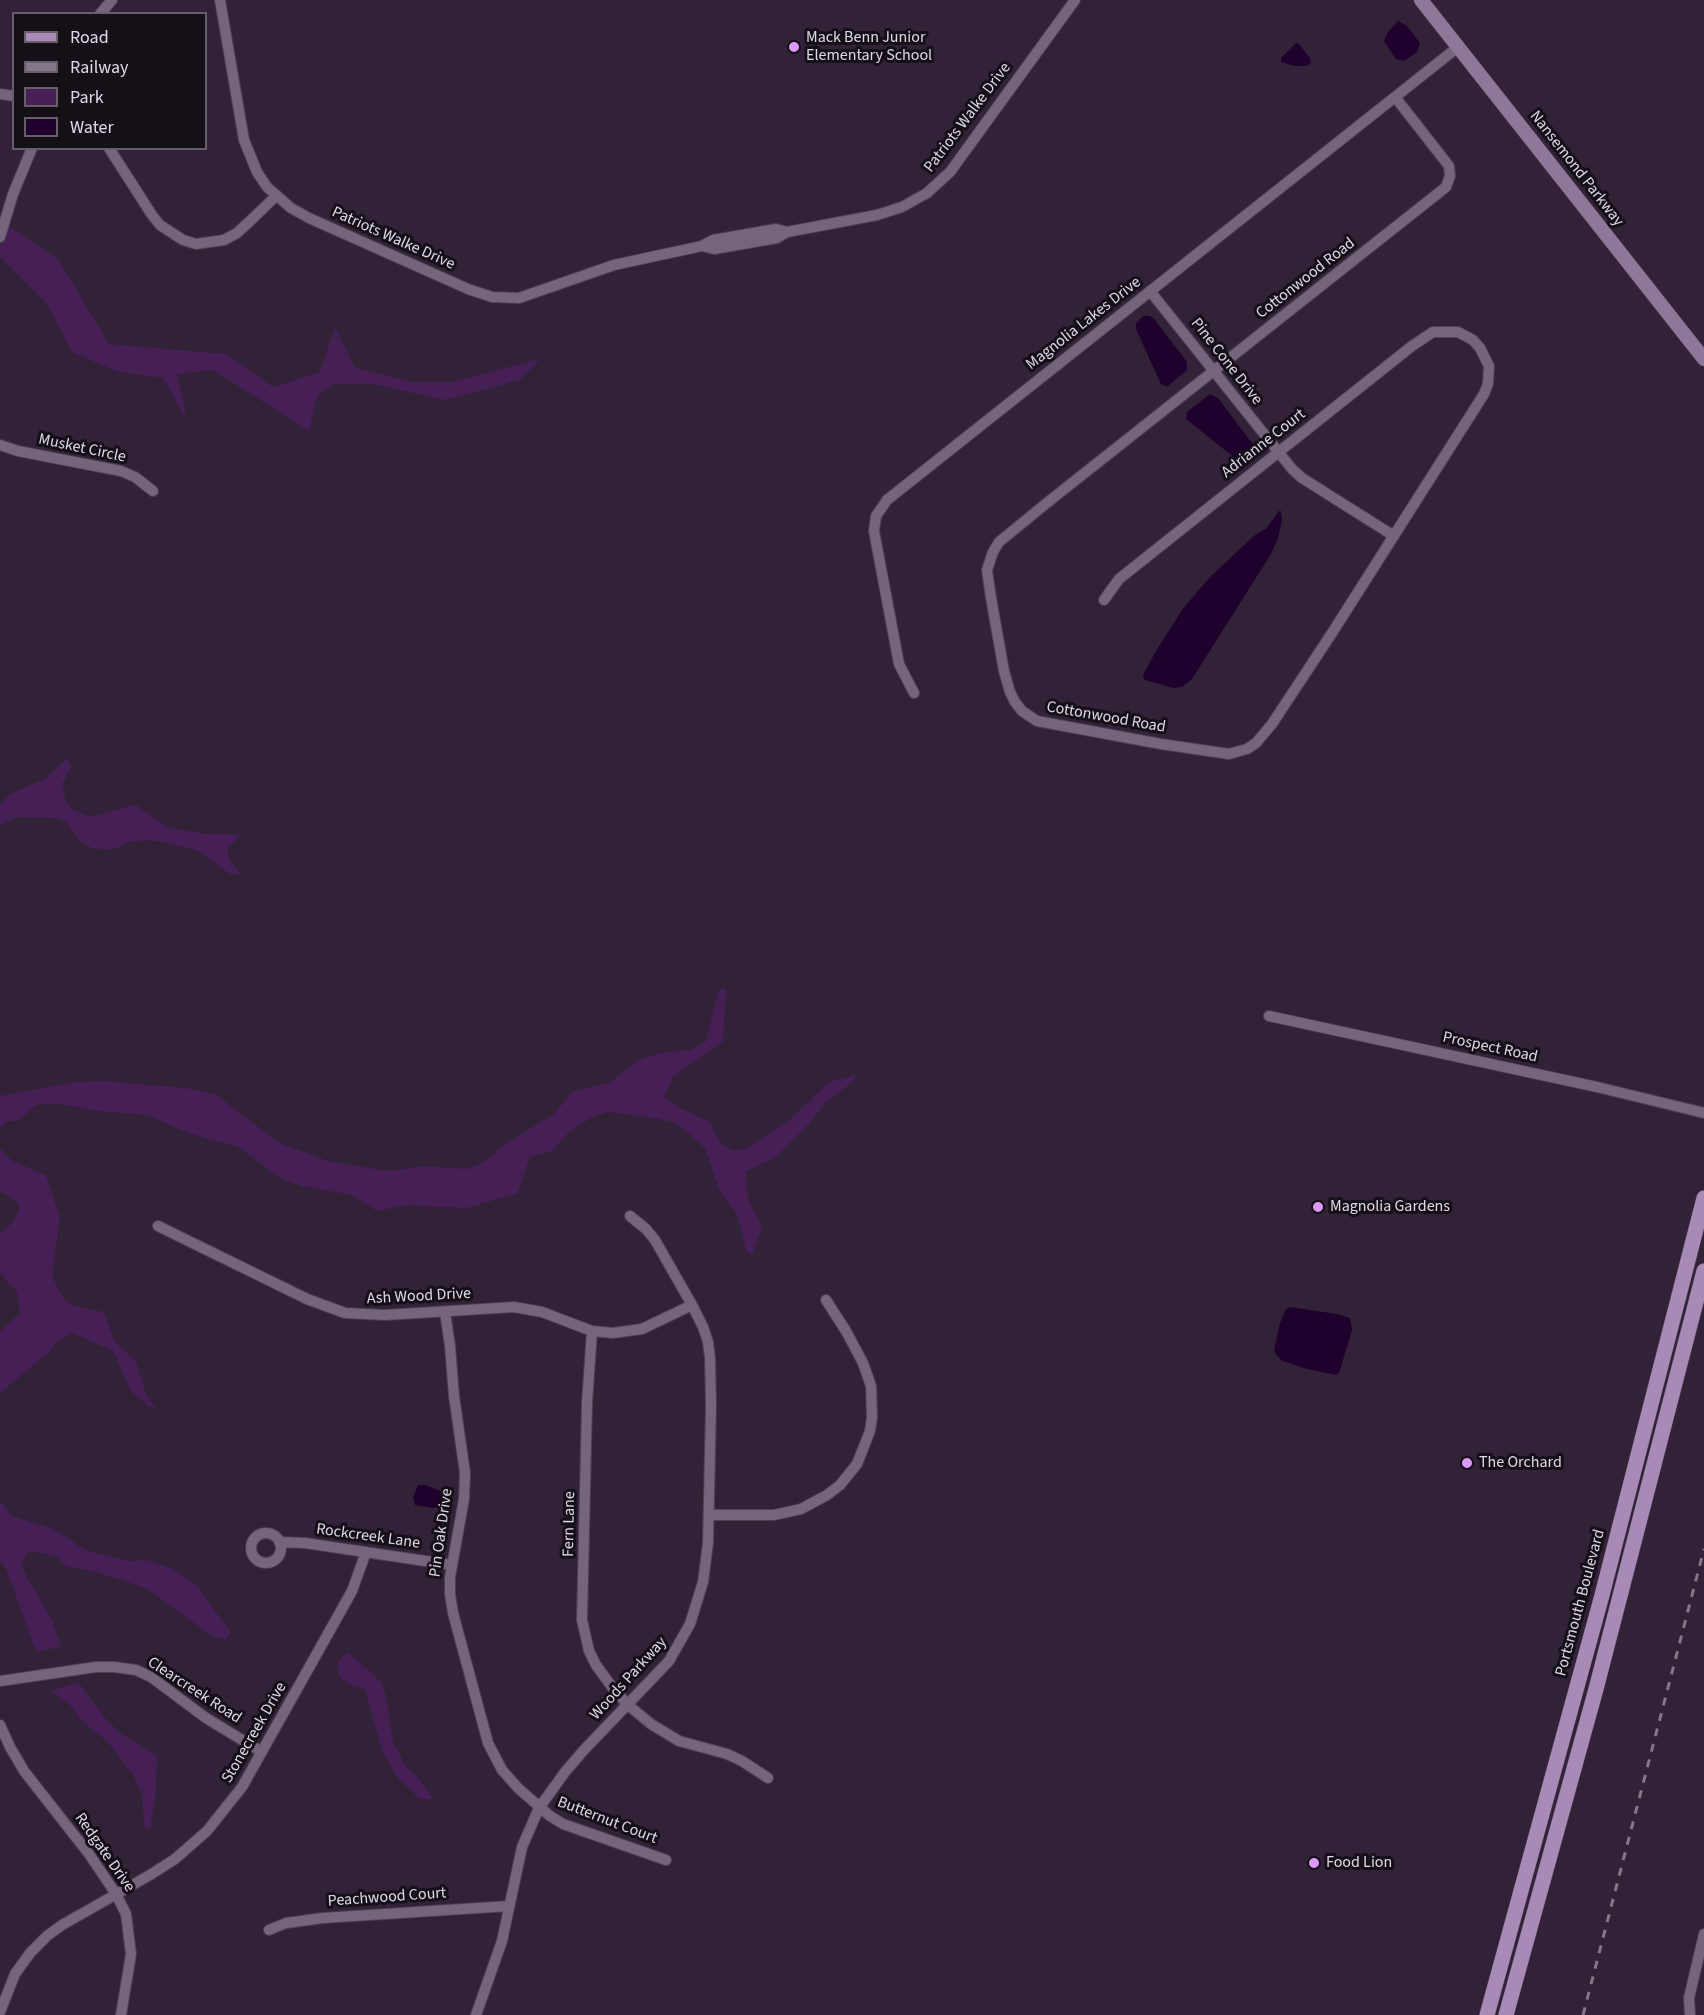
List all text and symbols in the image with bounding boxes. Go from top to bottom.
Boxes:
legend [12,12,207,150]
text: Road [70,25,109,50]
place label: Mack Benn Junior Elementary School [806,28,932,66]
marker: Mack Benn Junior Elementary School [787,40,801,54]
text: Railway [70,55,129,80]
street label: Patriots Walke Drive [920,59,1016,177]
text: Park [70,85,104,110]
street label: Nansemond Parkway [1525,107,1627,231]
text: Water [70,115,114,140]
street label: Patriots Walke Drive [329,203,457,275]
street label: Cottonwood Road [1253,234,1359,324]
street label: Magnolia Lakes Drive [1023,273,1145,375]
street label: Pine Cone Drive [1186,315,1266,409]
street label: Adrianne Court [1218,405,1310,483]
street label: Musket Circle [37,430,127,468]
street label: Cottonwood Road [1045,698,1167,738]
street label: Prospect Road [1441,1029,1539,1067]
place label: Magnolia Gardens [1330,1197,1450,1217]
marker: Magnolia Gardens [1311,1200,1325,1214]
street label: Ash Wood Drive [366,1285,472,1309]
place label: The Orchard [1479,1453,1562,1473]
marker: The Orchard [1460,1456,1474,1470]
street label: Pin Oak Drive [426,1487,458,1579]
street label: Fern Lane [560,1491,580,1557]
street label: Rockcreek Lane [315,1520,421,1554]
street label: Portsmouth Boulevard [1552,1528,1610,1678]
street label: Woods Parkway [587,1633,671,1725]
street label: Clearcreek Road [143,1653,245,1729]
street label: Stonecreek Drive [218,1679,292,1787]
street label: Butternut Court [554,1793,660,1849]
street label: Redgate Drive [70,1810,138,1896]
place label: Food Lion [1326,1853,1392,1873]
marker: Food Lion [1307,1856,1321,1870]
street label: Peachwood Court [327,1884,447,1912]

